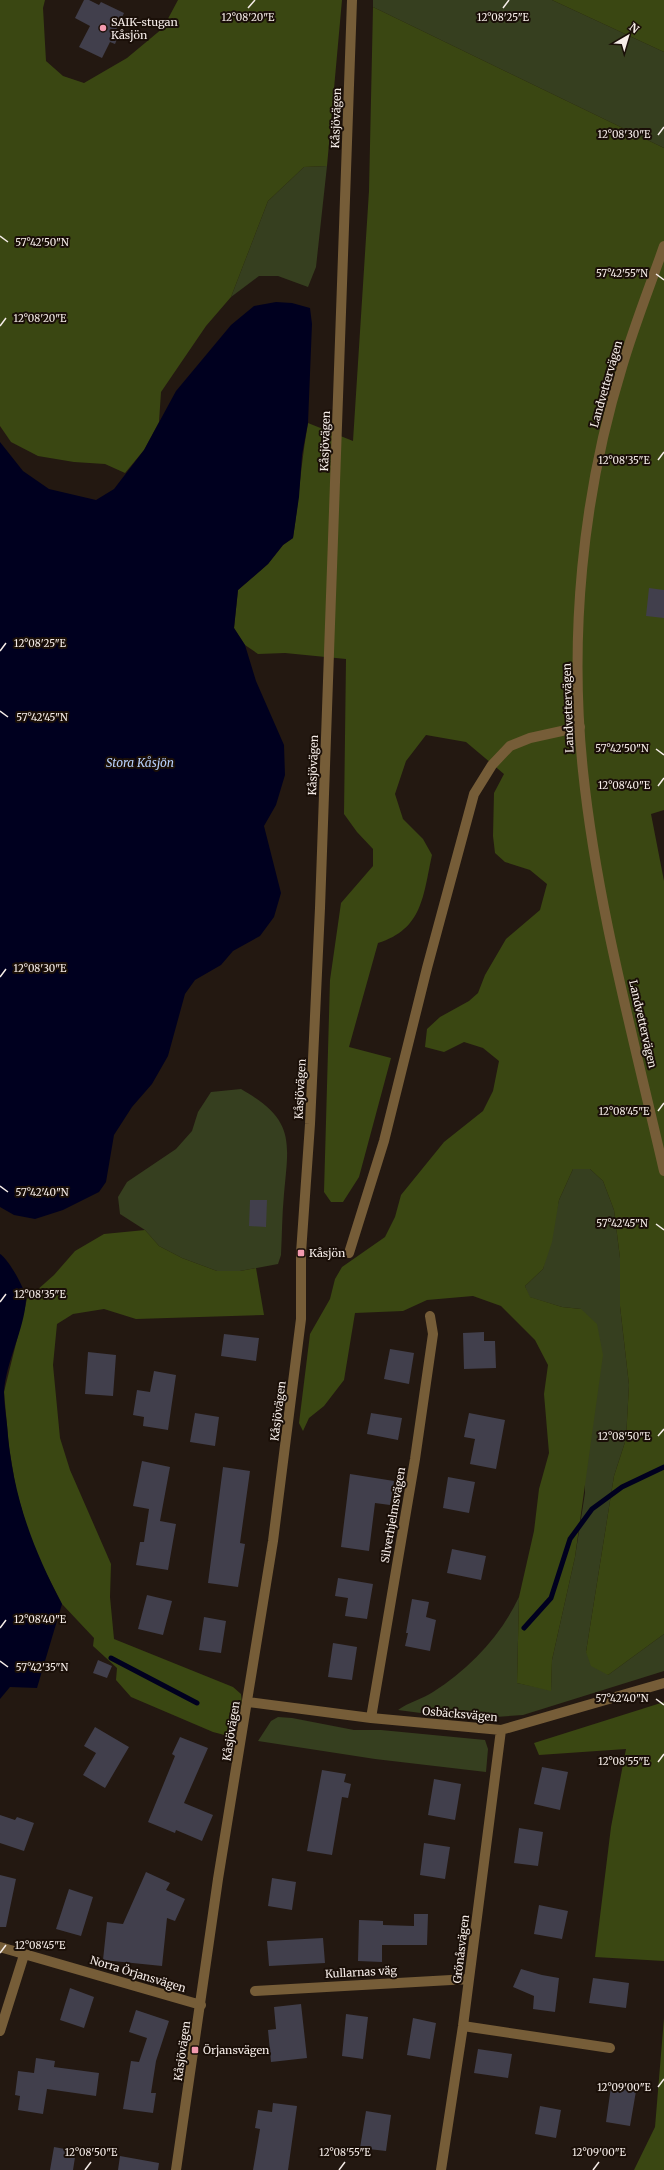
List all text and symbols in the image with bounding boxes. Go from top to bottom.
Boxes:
text: 12°08'20"E [222,11,275,24]
text: 12°08'25"E [477,11,530,24]
place label: SAIK-stugan Kåsjön [111,15,178,42]
north arrow [608,16,648,56]
text: N [626,20,642,36]
marker: SAIK-stugan Kåsjön [98,23,108,33]
street label: Kåsjövägen [328,87,344,148]
text: 12°08'30"E [598,128,651,141]
text: 57°42'50"N [15,236,69,249]
text: 57°42'55"N [596,267,648,280]
text: 12°08'20"E [14,312,67,325]
street label: Landvettervägen [587,338,625,429]
street label: Kåsjövägen [317,410,333,471]
text: 12°08'35"E [598,454,650,467]
text: 12°08'25"E [14,637,67,650]
street label: Landvettervägen [559,662,577,753]
text: 57°42'45"N [16,711,68,724]
street label: Kåsjövägen [305,734,321,795]
text: 57°42'50"N [595,742,649,755]
water label: Stora Kåsjön [106,755,174,770]
text: 12°08'40"E [598,779,651,792]
text: 12°08'30"E [14,962,67,975]
street label: Landvettervägen [626,979,660,1070]
street label: Kåsjövägen [291,1058,309,1120]
text: 12°08'45"E [599,1105,650,1118]
text: 57°42'40"N [16,1186,69,1199]
text: 57°42'45"N [596,1217,648,1230]
place label: Kåsjön [309,1246,346,1260]
marker: Kåsjön [296,1248,306,1258]
text: 12°08'35"E [14,1288,66,1301]
street label: Kåsjövägen [267,1379,289,1442]
text: 12°08'50"E [598,1430,651,1443]
street label: Silverhjelmsvägen [378,1465,408,1564]
text: 12°08'40"E [14,1613,67,1626]
text: 57°42'35"N [16,1661,68,1674]
text: 57°42'40"N [596,1692,649,1705]
street label: Kåsjövägen [219,1699,243,1762]
street label: Osbäcksvägen [422,1704,499,1724]
text: 12°08'55"E [598,1755,650,1768]
street label: Grönåsvägen [450,1913,472,1984]
text: 12°08'45"E [15,1939,66,1952]
street label: Norra Örjansvägen [88,1953,188,1995]
street label: Kullarnas väg [325,1963,398,1981]
street label: Kåsjövägen [171,2019,193,2082]
place label: Örjansvägen [203,2043,270,2057]
marker: Örjansvägen [190,2045,200,2055]
text: 12°09'00"E [597,2081,651,2094]
text: 12°08'50"E [65,2146,118,2159]
text: 12°08'55"E [319,2146,371,2159]
text: 12°09'00"E [572,2146,626,2159]

